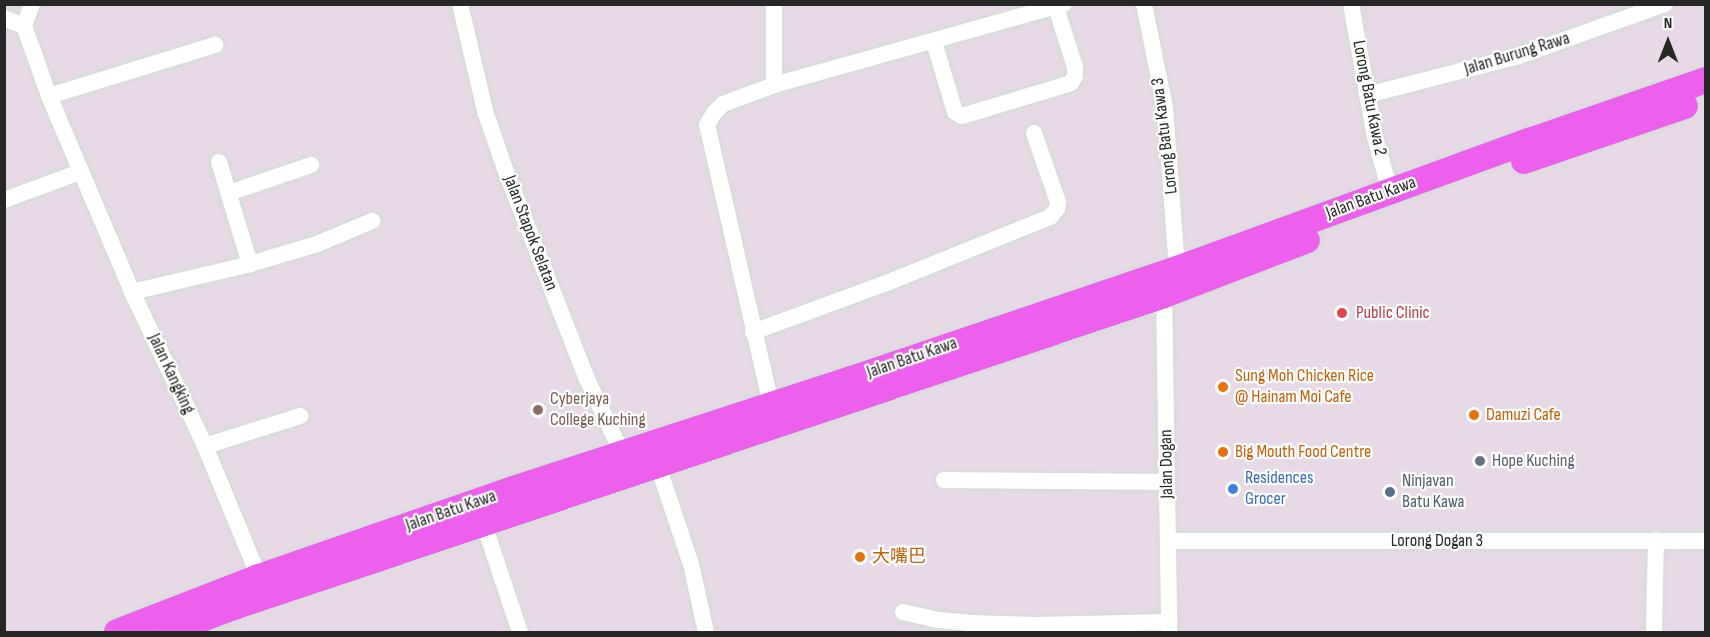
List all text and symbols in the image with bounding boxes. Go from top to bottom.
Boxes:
north arrow [1638,12,1698,72]
text: N [1664,14,1672,33]
street label: Jalan Burung Rawa [1462,28,1572,80]
street label: Lorong Batu Kawa 2 [1347,39,1391,157]
street label: Lorong Batu Kawa 3 [1147,77,1183,195]
street label: Jalan Stapok Selatan [498,172,562,294]
street label: Jalan Batu Kawa [1323,172,1419,224]
place label: Public Clinic [1356,302,1430,324]
marker: Public Clinic [1333,304,1351,322]
street label: Jalan Kangking [143,330,199,418]
street label: Jalan Batu Kawa [864,332,960,384]
place label: Sung Moh Chicken Rice @ Hainam Moi Cafe [1235,366,1374,409]
marker: Sung Moh Chicken Rice @ Hainam Moi Cafe [1216,380,1230,394]
place label: Cyberjaya College Kuching [550,389,646,432]
marker: Cyberjaya College Kuching [531,403,545,417]
place label: Damuzi Cafe [1486,404,1561,426]
marker: Damuzi Cafe [1467,408,1481,422]
street label: Jalan Dogan [1156,429,1178,499]
place label: Big Mouth Food Centre [1235,441,1371,463]
marker: Big Mouth Food Centre [1216,445,1230,459]
place label: Hope Kuching [1492,450,1575,472]
marker: Hope Kuching [1473,454,1487,468]
place label: Residences Grocer [1245,468,1313,510]
place label: Ninjavan Batu Kawa [1402,471,1465,514]
marker: Residences Grocer [1226,482,1240,496]
street label: Jalan Batu Kawa [403,485,499,537]
marker: Ninjavan Batu Kawa [1383,485,1397,499]
street label: Lorong Dogan 3 [1391,530,1483,552]
place label: 大嘴巴 [872,546,926,568]
marker: 大嘴巴 [853,550,867,564]

